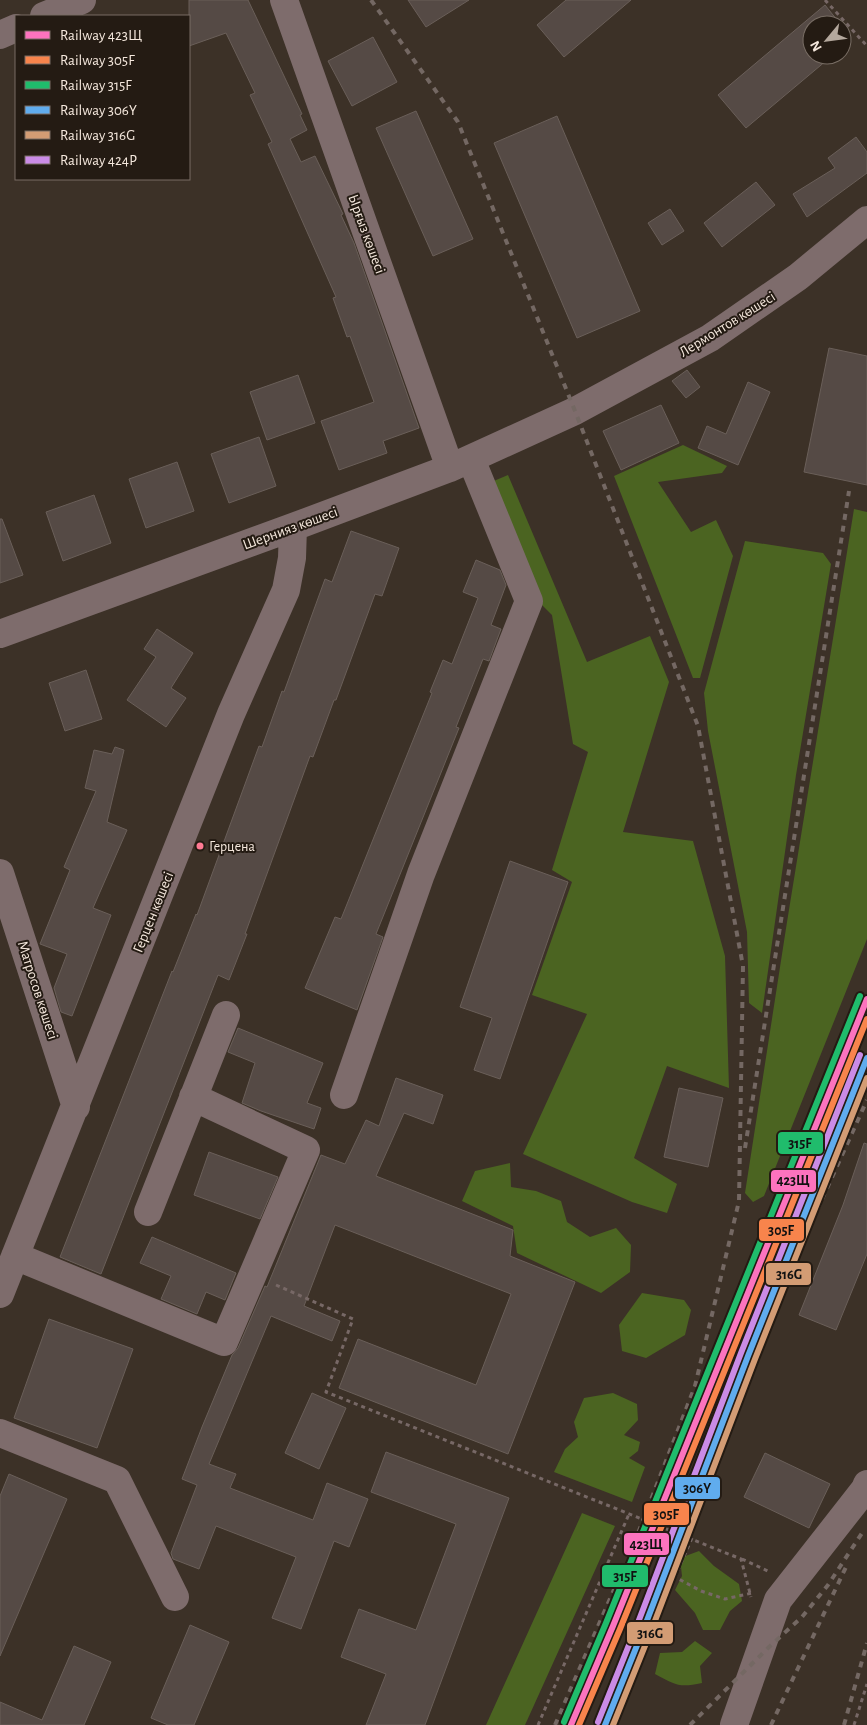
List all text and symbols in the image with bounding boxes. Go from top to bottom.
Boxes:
legend [15,15,190,180]
north arrow [802,15,852,65]
text: Railway 423Щ [60,28,142,43]
text: N [808,38,825,53]
text: Railway 305F [60,53,135,68]
text: Railway 315F [60,78,132,93]
text: Railway 306Y [60,103,137,118]
text: Railway 316G [60,128,135,143]
text: Railway 424Р [60,153,137,168]
street label: Ырғыз көшесі [345,193,388,276]
street label: Лермонтов көшесі [677,289,778,360]
street label: Шернияз көшесі [241,504,340,553]
place label: Герцена [209,840,256,854]
marker: Герцена [195,841,205,851]
street label: Герцен көшесі [130,870,177,955]
street label: Матросов көшесі [15,939,61,1041]
line badge: 315F [777,1131,824,1155]
text: 315F [788,1137,812,1151]
line badge: 423Щ [770,1169,817,1193]
text: 423Щ [776,1174,810,1188]
line badge: 305F [758,1218,805,1242]
text: 305F [768,1224,794,1238]
line badge: 316G [765,1262,812,1286]
text: 316G [776,1268,802,1282]
line badge: 306Y [674,1476,721,1500]
text: 306Y [683,1482,711,1496]
line badge: 305F [643,1502,690,1526]
text: 305F [653,1508,679,1522]
line badge: 423Щ [623,1532,670,1556]
text: 423Щ [629,1538,663,1552]
line badge: 315F [601,1564,649,1588]
text: 315F [613,1570,637,1584]
line badge: 316G [626,1621,674,1645]
text: 316G [637,1627,663,1641]

